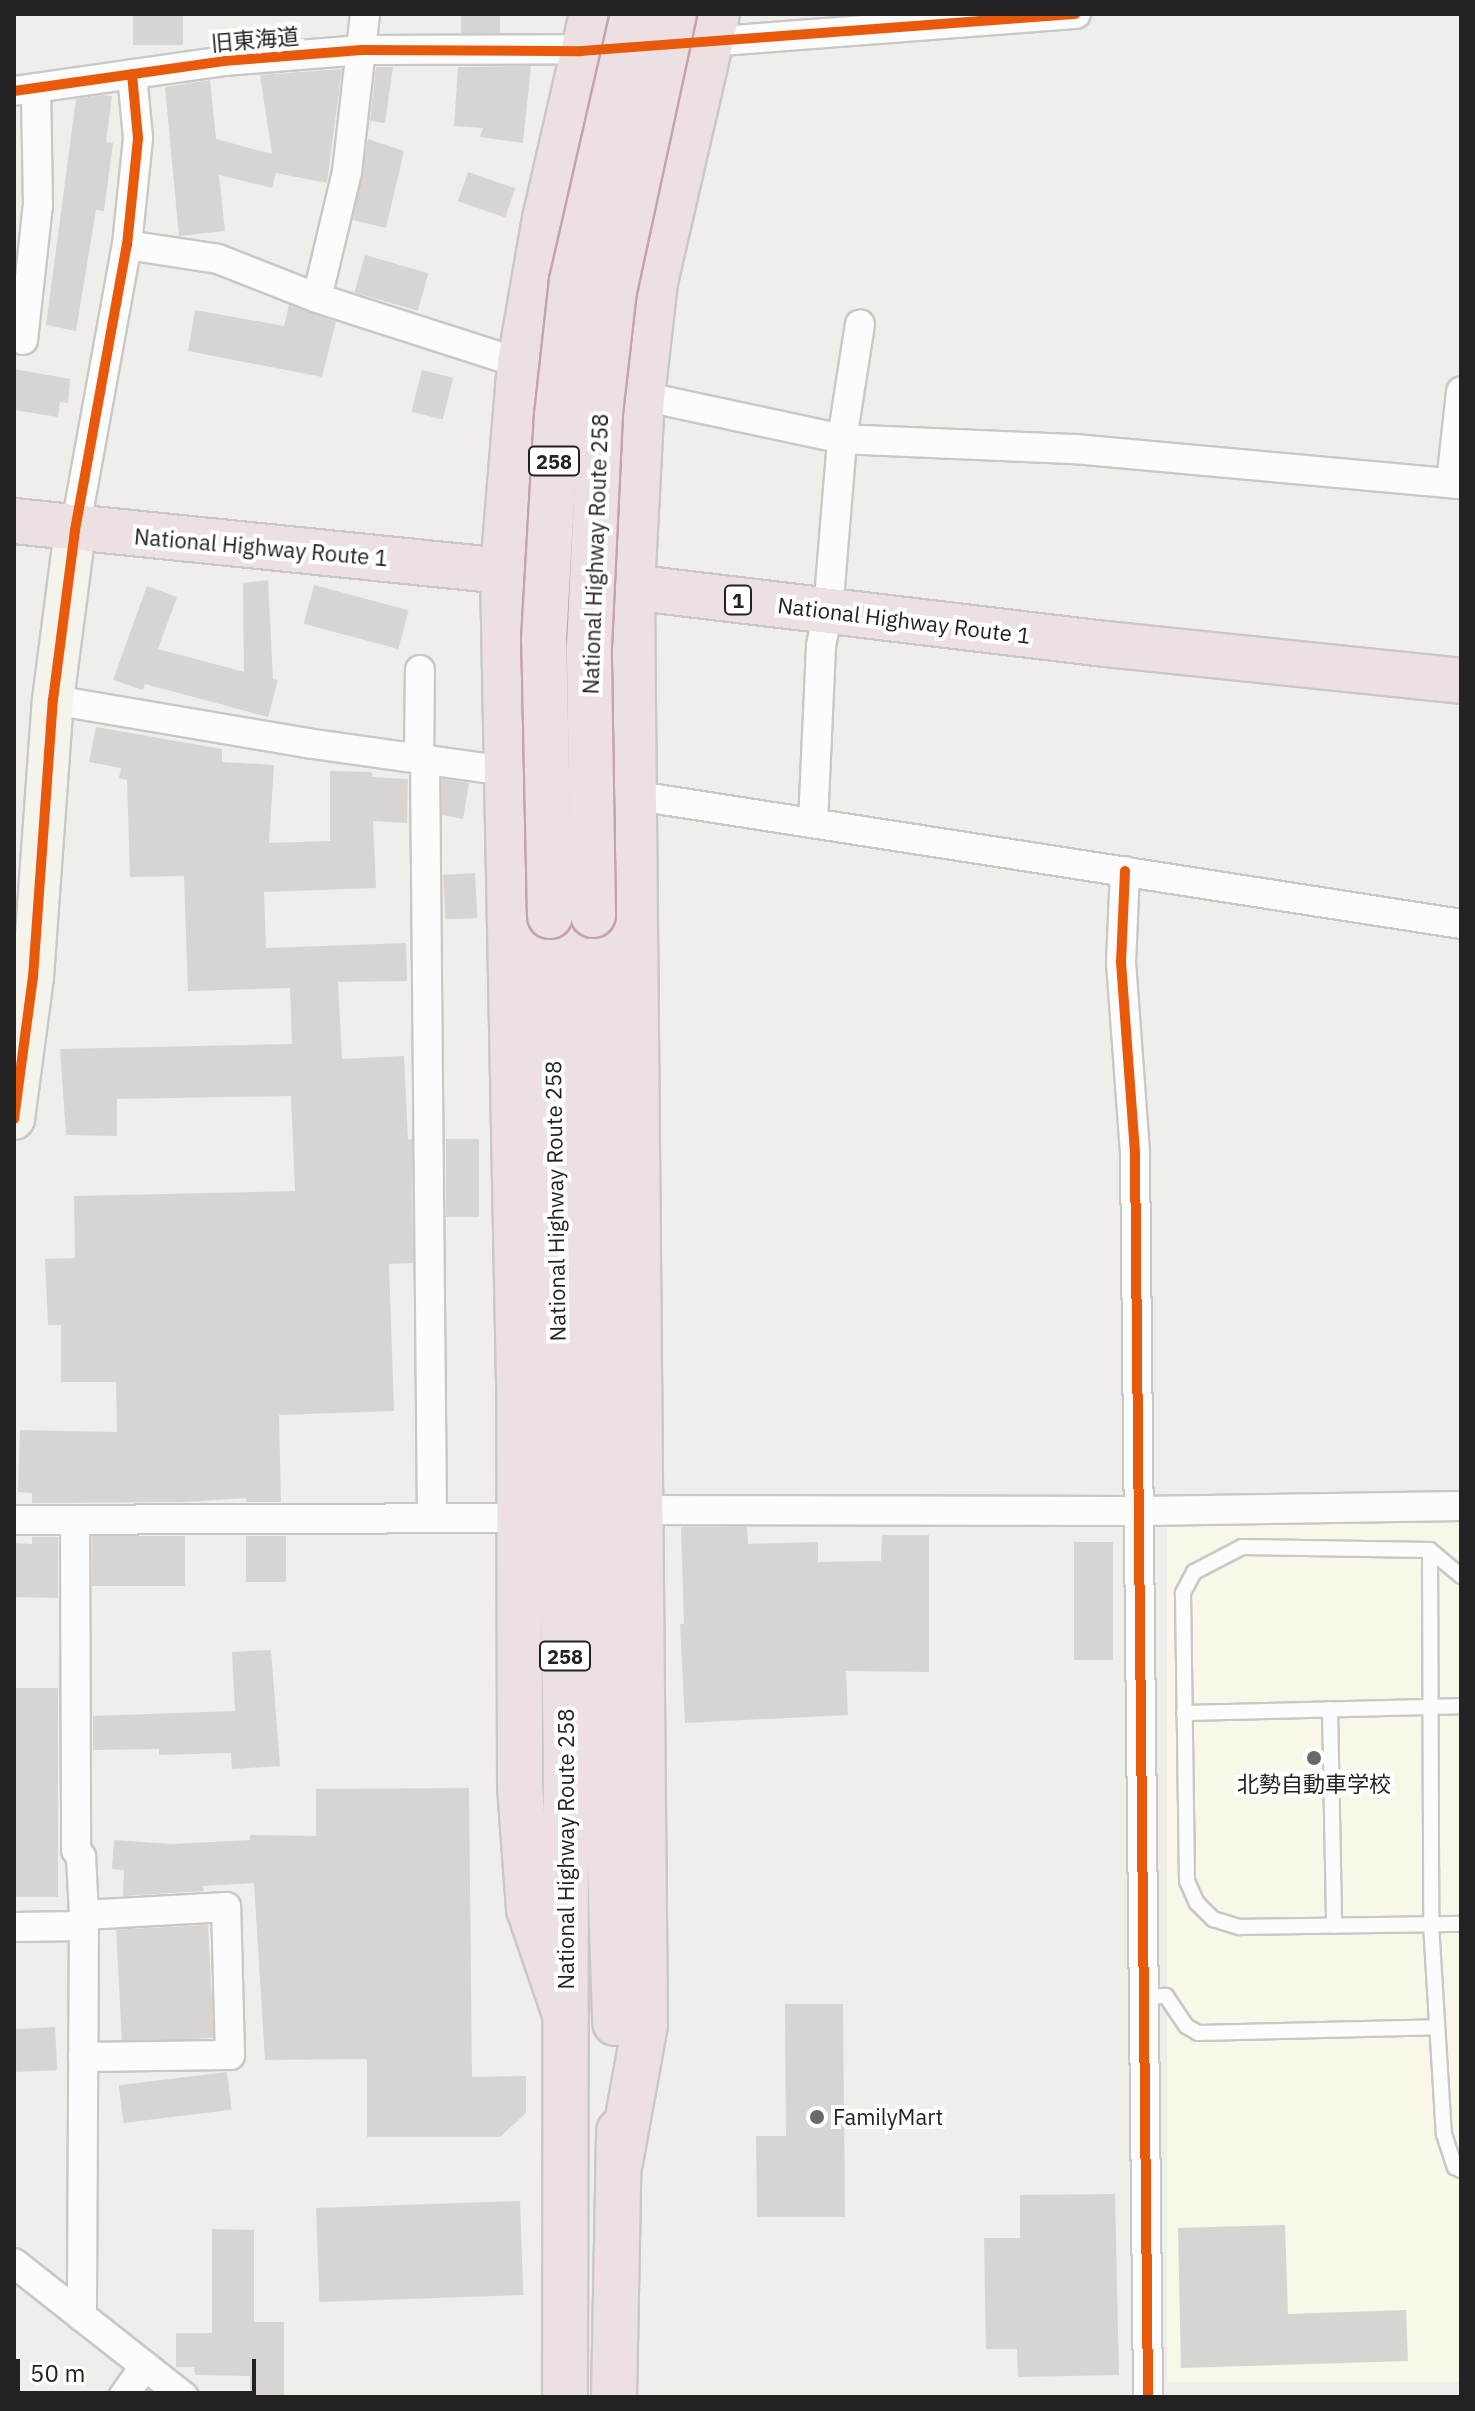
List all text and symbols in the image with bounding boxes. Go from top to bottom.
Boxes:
street label: 旧東海道 [210,22,300,56]
street label: National Highway Route 258 [577,413,613,695]
road number: 258 [528,445,580,477]
street label: National Highway Route 1 [133,523,389,571]
road number: 1 [724,584,752,616]
street label: National Highway Route 1 [776,591,1032,649]
street label: National Highway Route 258 [539,1060,571,1342]
road number: 258 [539,1640,591,1672]
street label: National Highway Route 258 [553,1709,579,1989]
marker: 北勢自動車学校 [1305,1749,1323,1767]
place label: 北勢自動車学校 [1237,1771,1391,1797]
place label: FamilyMart [833,2104,943,2130]
marker: FamilyMart [808,2108,826,2126]
scale bar [20,2343,260,2393]
text: 50 m [30,2357,85,2389]

